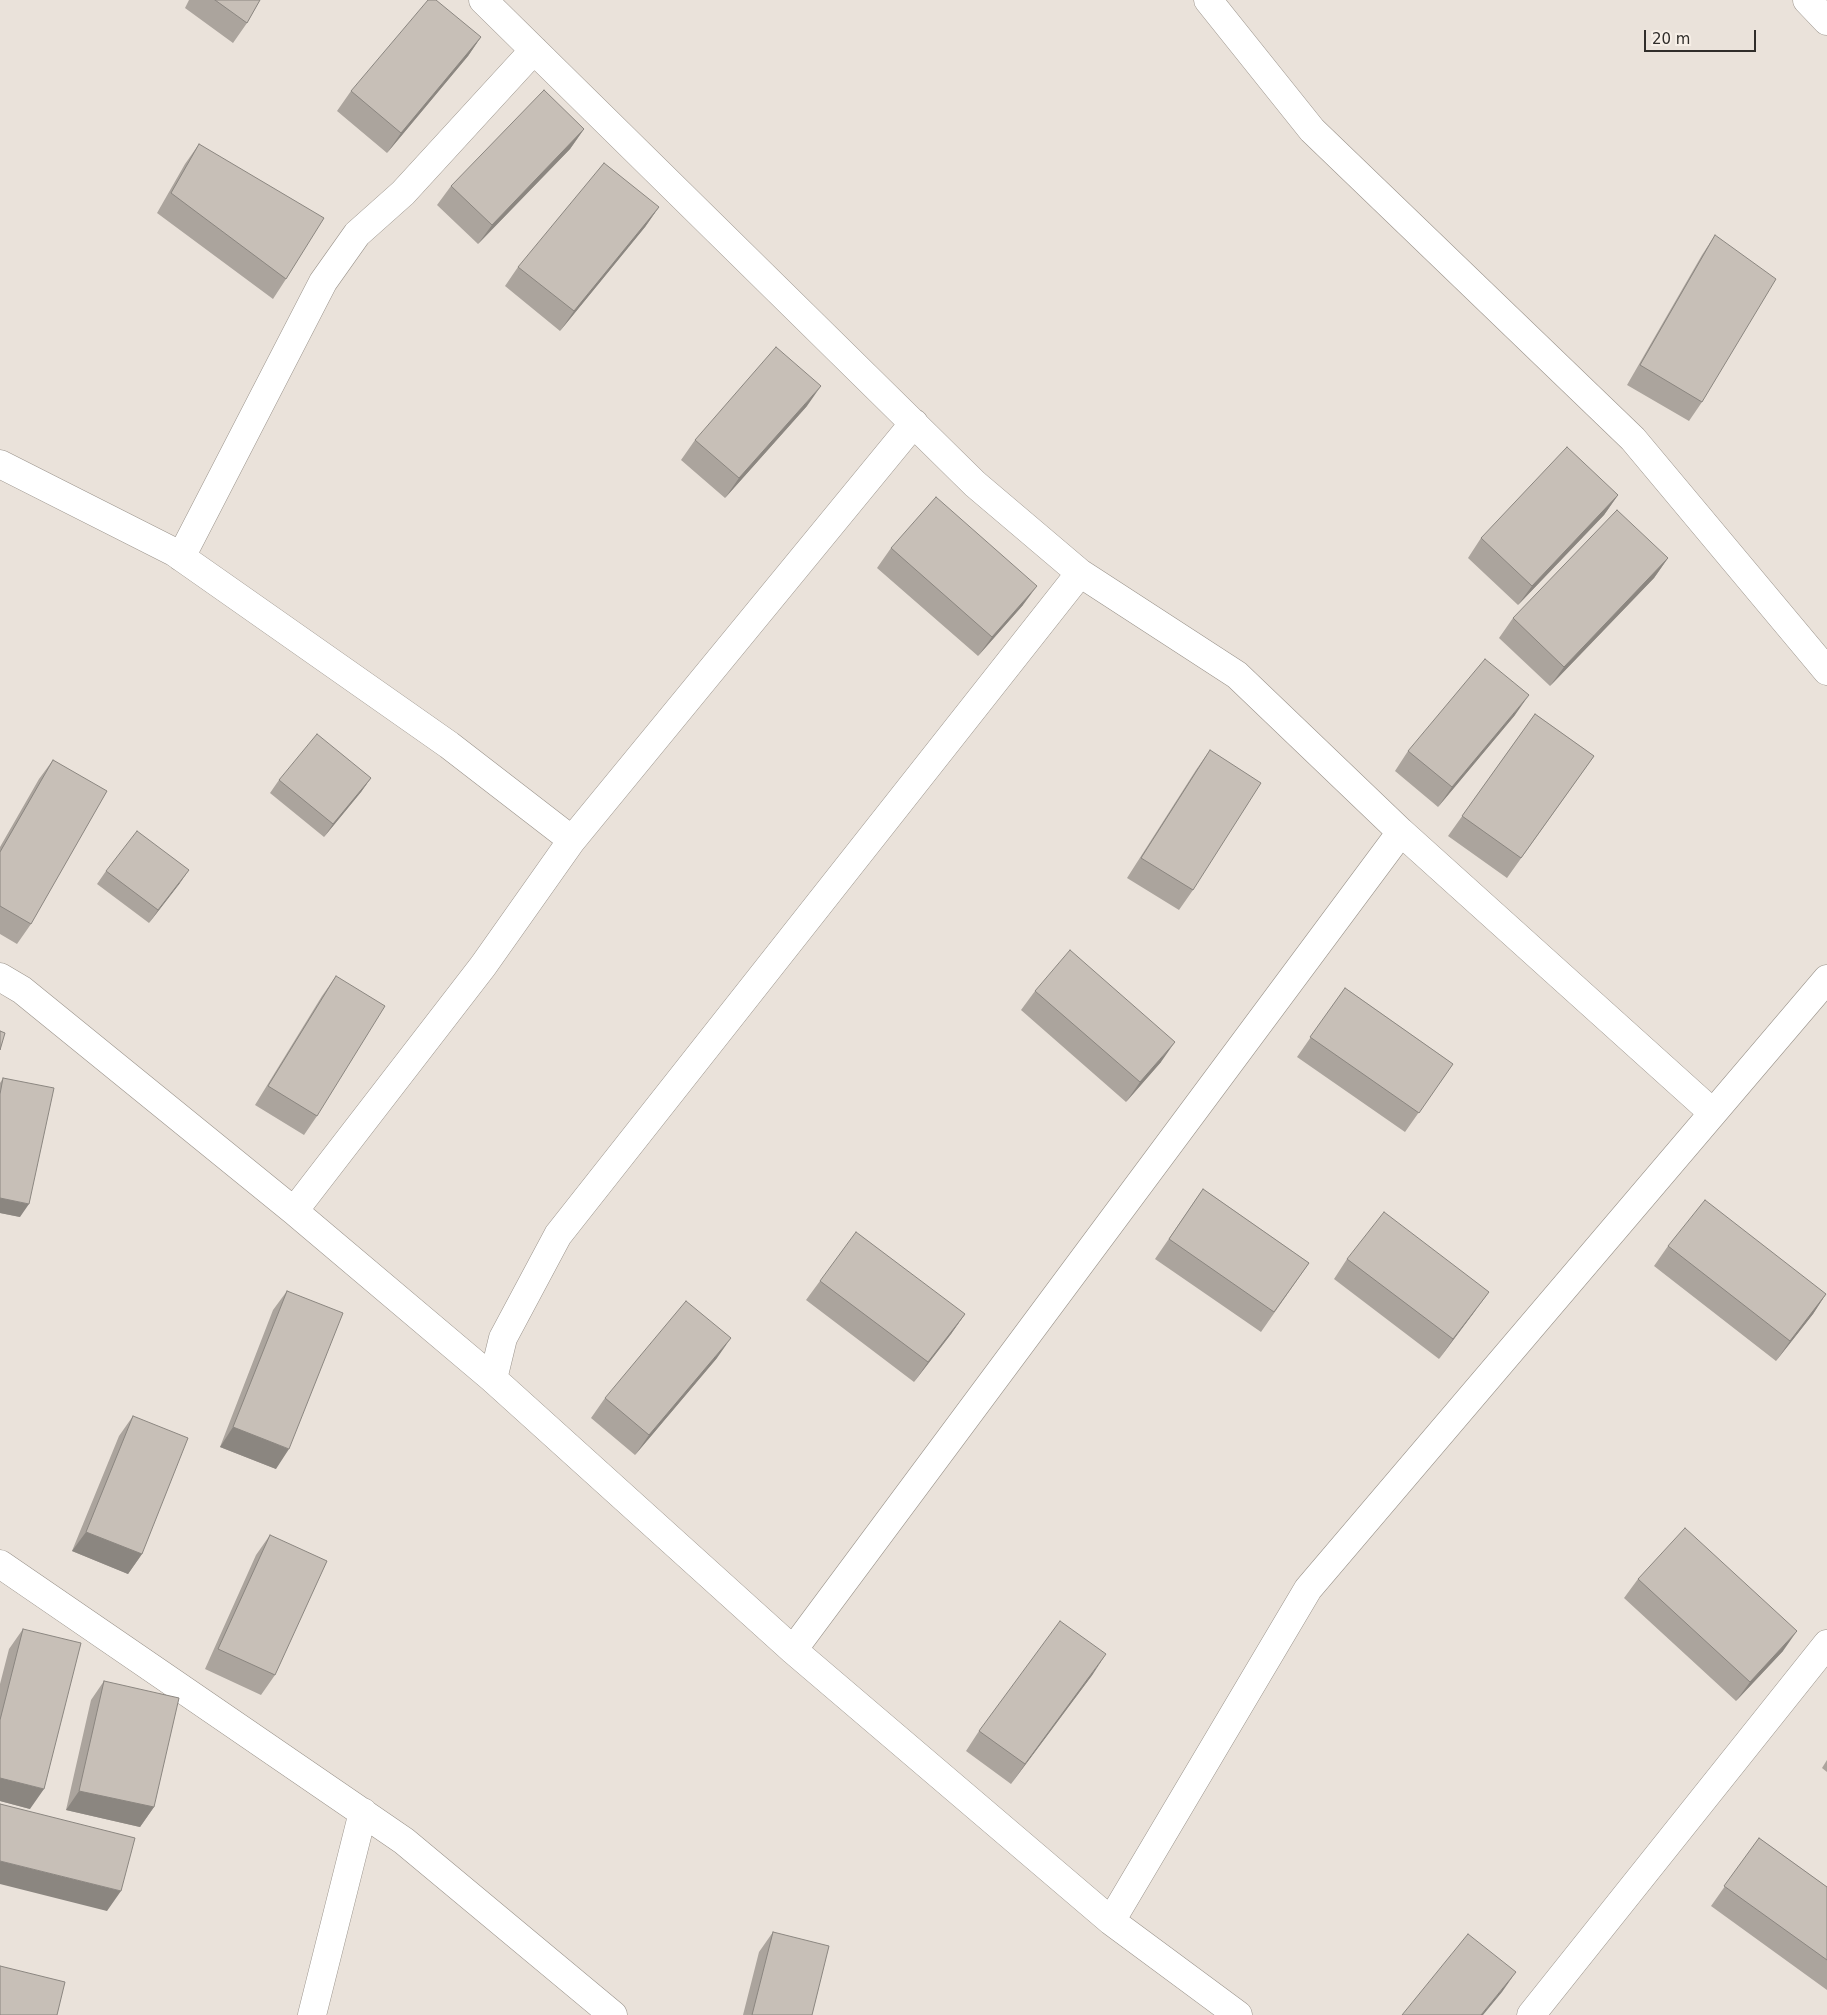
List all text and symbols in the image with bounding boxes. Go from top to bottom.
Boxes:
scale bar [1647,20,1760,52]
text: 20 m [1652,30,1690,48]

